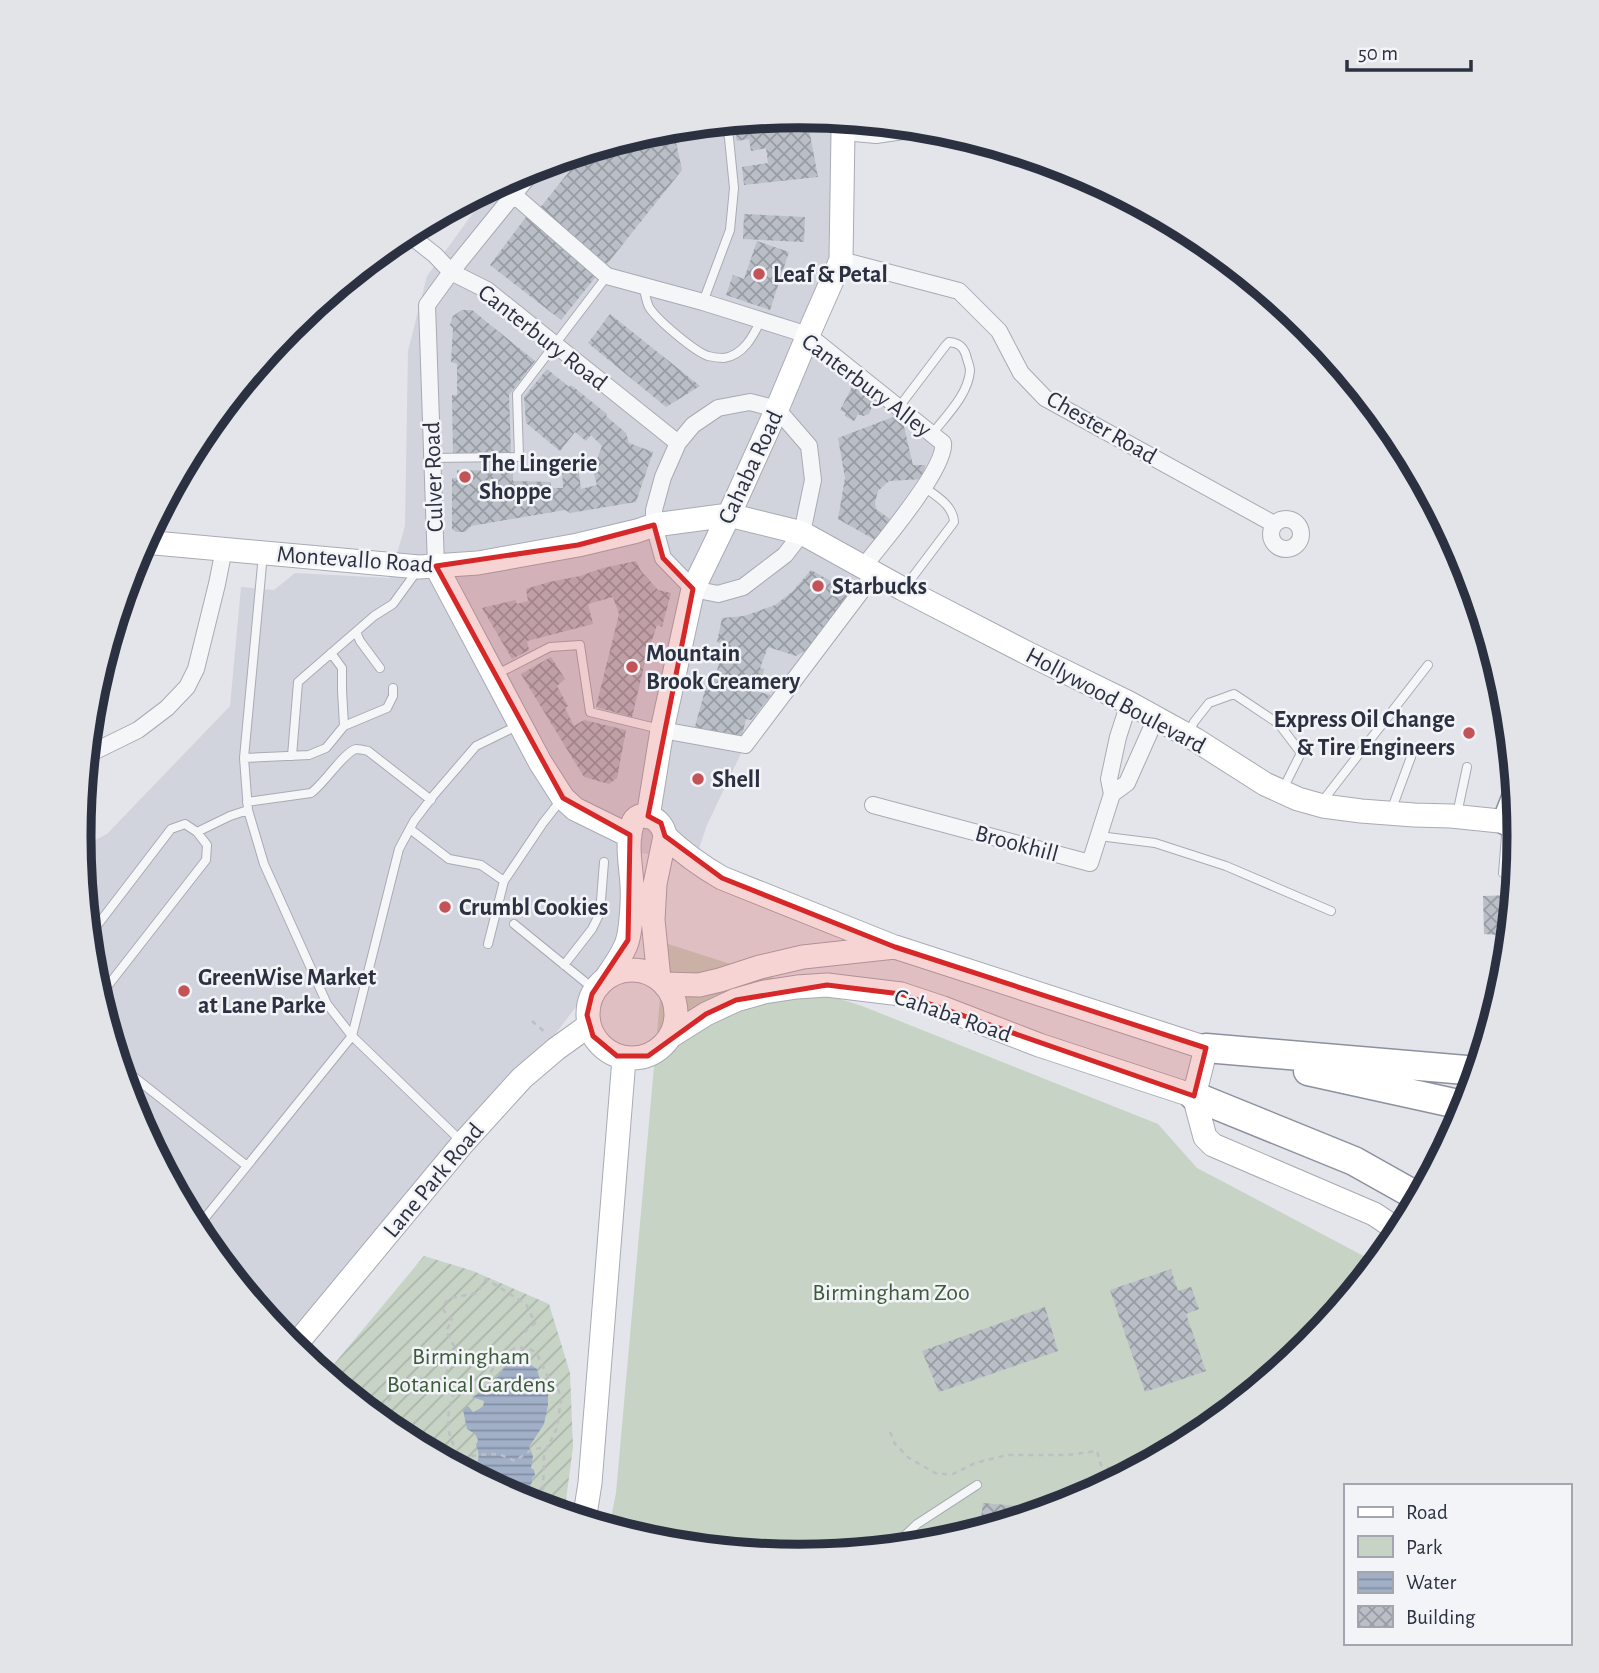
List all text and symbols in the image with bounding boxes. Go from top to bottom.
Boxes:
scale bar [1347,28,1471,72]
text: 50 m [1358,43,1398,64]
place label: Leaf & Petal [773,263,888,287]
marker: Leaf & Petal [751,266,767,282]
street label: Canterbury Road [473,280,611,395]
street label: Canterbury Alley [797,329,936,442]
street label: Chester Road [1042,387,1161,469]
street label: Cahaba Road [714,407,788,528]
street label: Culver Road [420,421,448,533]
place label: The Lingerie Shoppe [479,452,597,504]
marker: The Lingerie Shoppe [457,469,473,485]
street label: Montevallo Road [276,543,434,577]
place label: Starbucks [832,575,927,599]
marker: Starbucks [810,578,826,594]
place label: Mountain Brook Creamery [646,642,801,694]
street label: Hollywood Boulevard [1022,643,1209,758]
marker: Mountain Brook Creamery [624,659,640,675]
place label: Express Oil Change & Tire Engineers [1273,708,1455,760]
marker: Express Oil Change & Tire Engineers [1461,725,1477,741]
place label: Shell [712,768,760,792]
marker: Shell [690,771,706,787]
street label: Brookhill [973,821,1061,867]
place label: Crumbl Cookies [459,896,608,920]
marker: Crumbl Cookies [437,899,453,915]
place label: GreenWise Market at Lane Parke [198,966,376,1018]
marker: GreenWise Market at Lane Parke [176,983,192,999]
street label: Cahaba Road [891,985,1014,1047]
street label: Lane Park Road [379,1119,488,1243]
park label: Birmingham Zoo [812,1281,970,1305]
park label: Birmingham Botanical Gardens [387,1345,555,1397]
legend [1344,1484,1571,1645]
text: Road [1406,1502,1448,1523]
text: Park [1406,1537,1443,1558]
text: Water [1406,1572,1456,1593]
text: Building [1406,1607,1476,1628]

